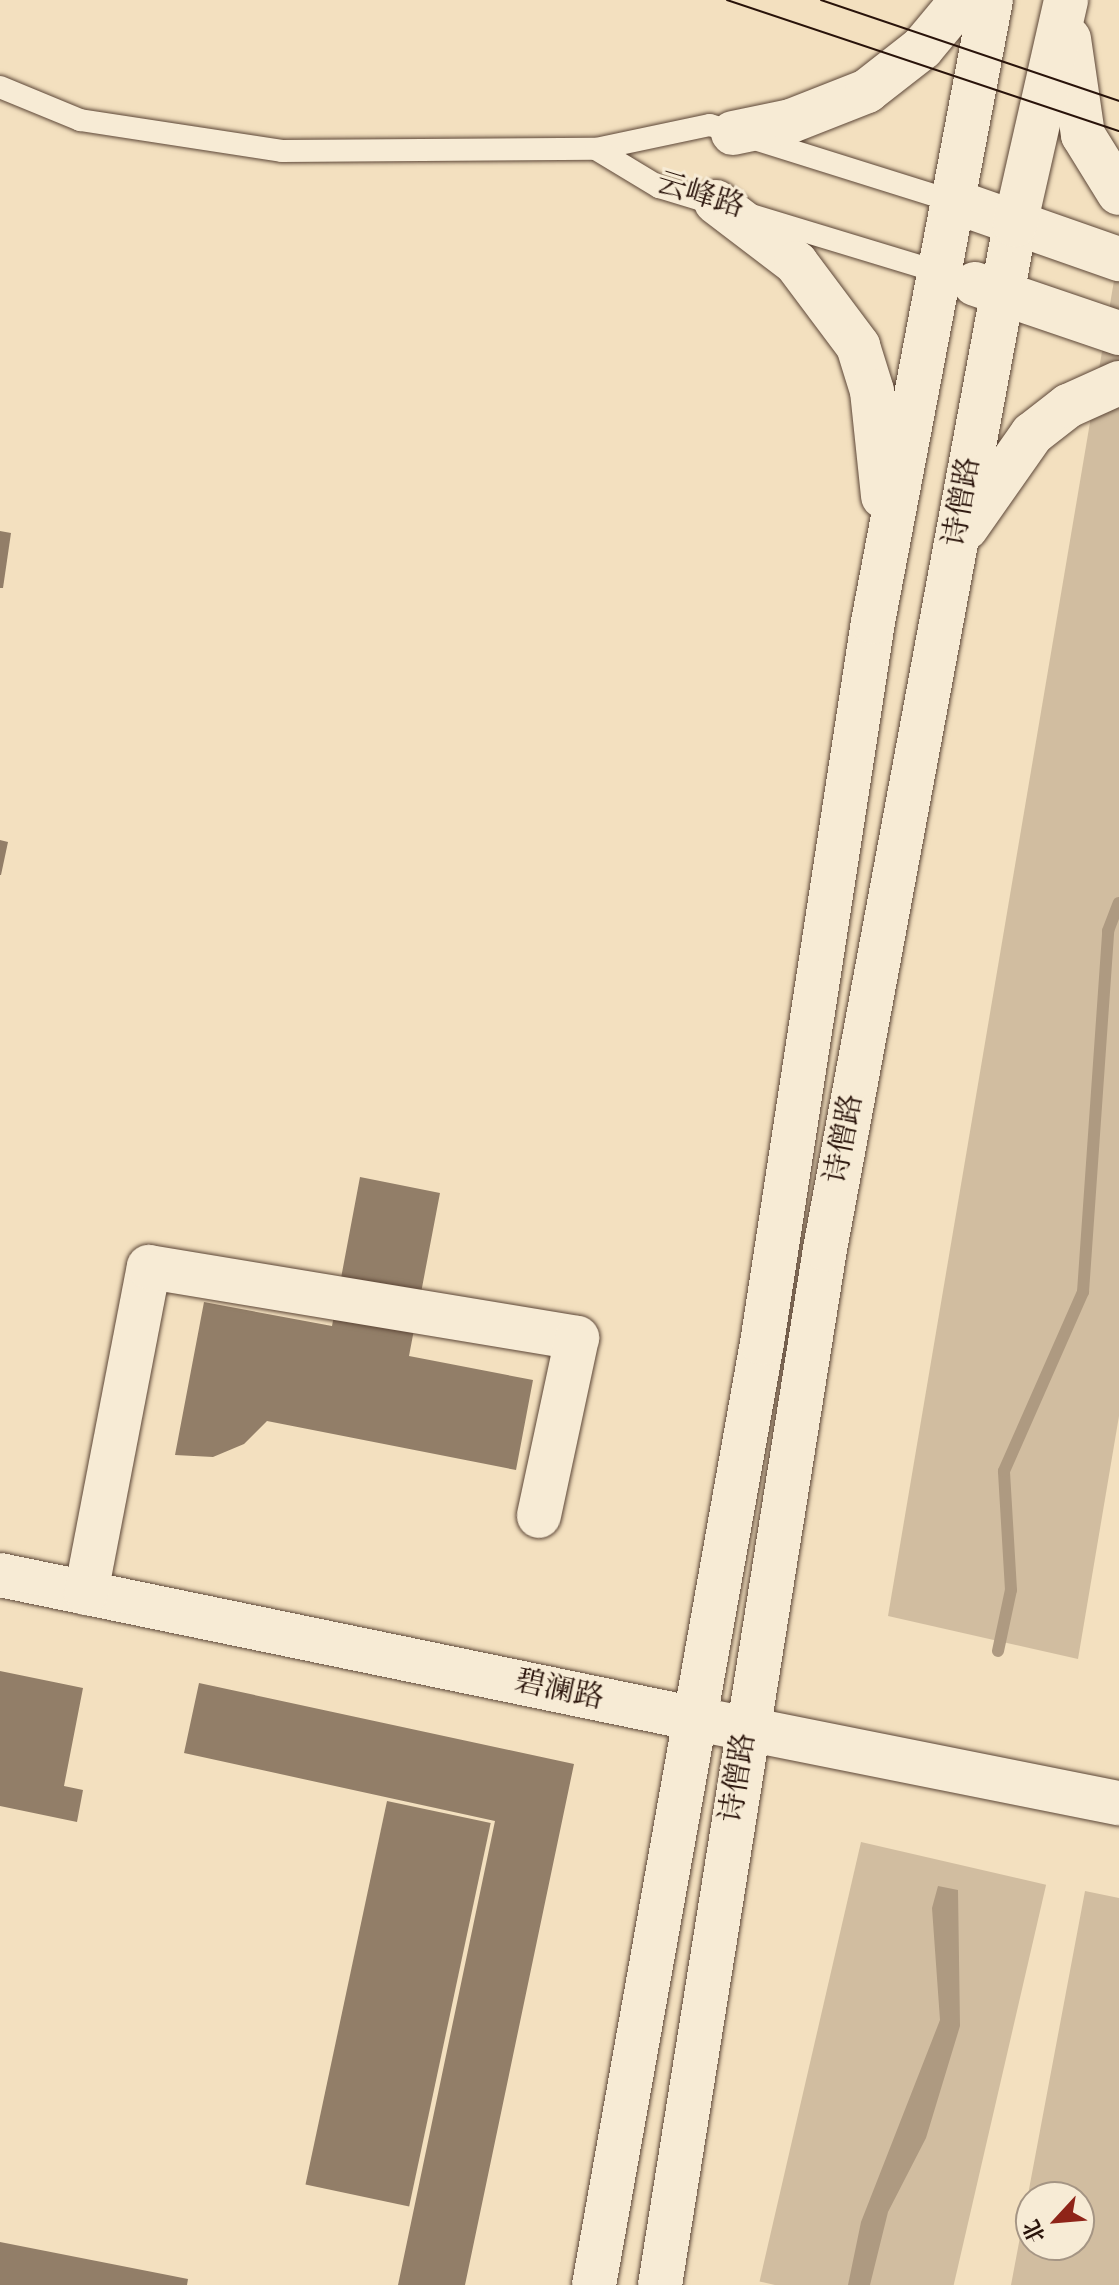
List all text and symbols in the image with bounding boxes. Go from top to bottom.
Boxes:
street label: 云峰路 [652,166,748,226]
street label: 诗僧路 [937,455,989,549]
street label: 诗僧路 [819,1091,871,1187]
street label: 碧澜路 [511,1664,607,1718]
street label: 诗僧路 [714,1731,764,1825]
north arrow [1015,2181,1095,2261]
text: 北 [1021,2216,1050,2245]

